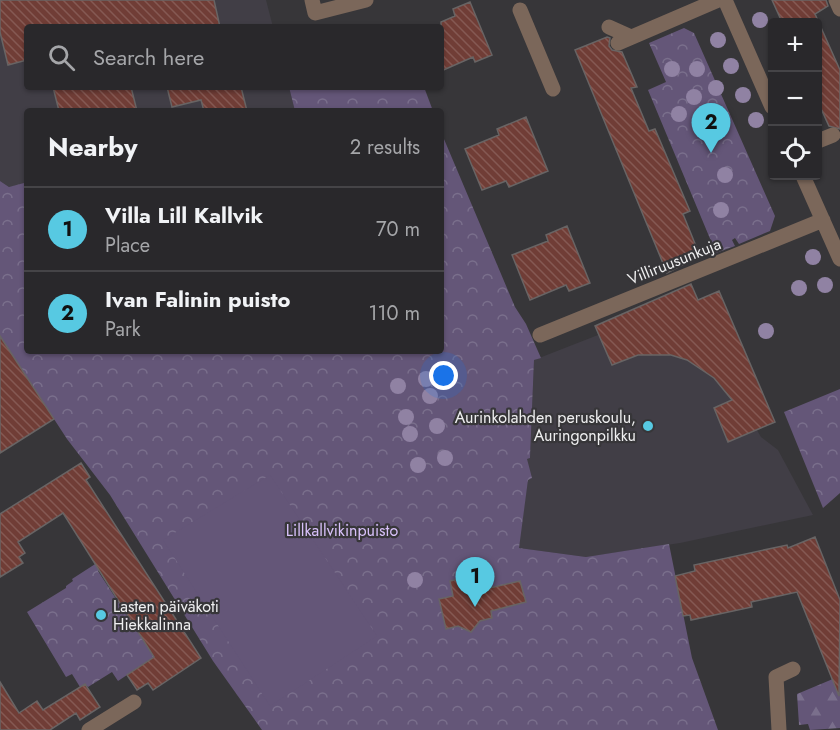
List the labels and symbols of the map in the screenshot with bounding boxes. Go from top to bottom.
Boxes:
pin: 2 [692,104,730,153]
street label: Villiruusunkuja [624,232,724,291]
your location [429,361,458,390]
place label: Aurinkolahden peruskoulu, Auringonpilkku [455,406,636,447]
marker: Aurinkolahden peruskoulu, Auringonpilkku [641,419,655,433]
park label: Lillkallvikinpuisto [286,519,398,542]
pin: 1 [456,558,494,607]
place label: Lasten päiväkoti Hiekkalinna [113,595,219,636]
marker: Lasten päiväkoti Hiekkalinna [94,608,108,622]

